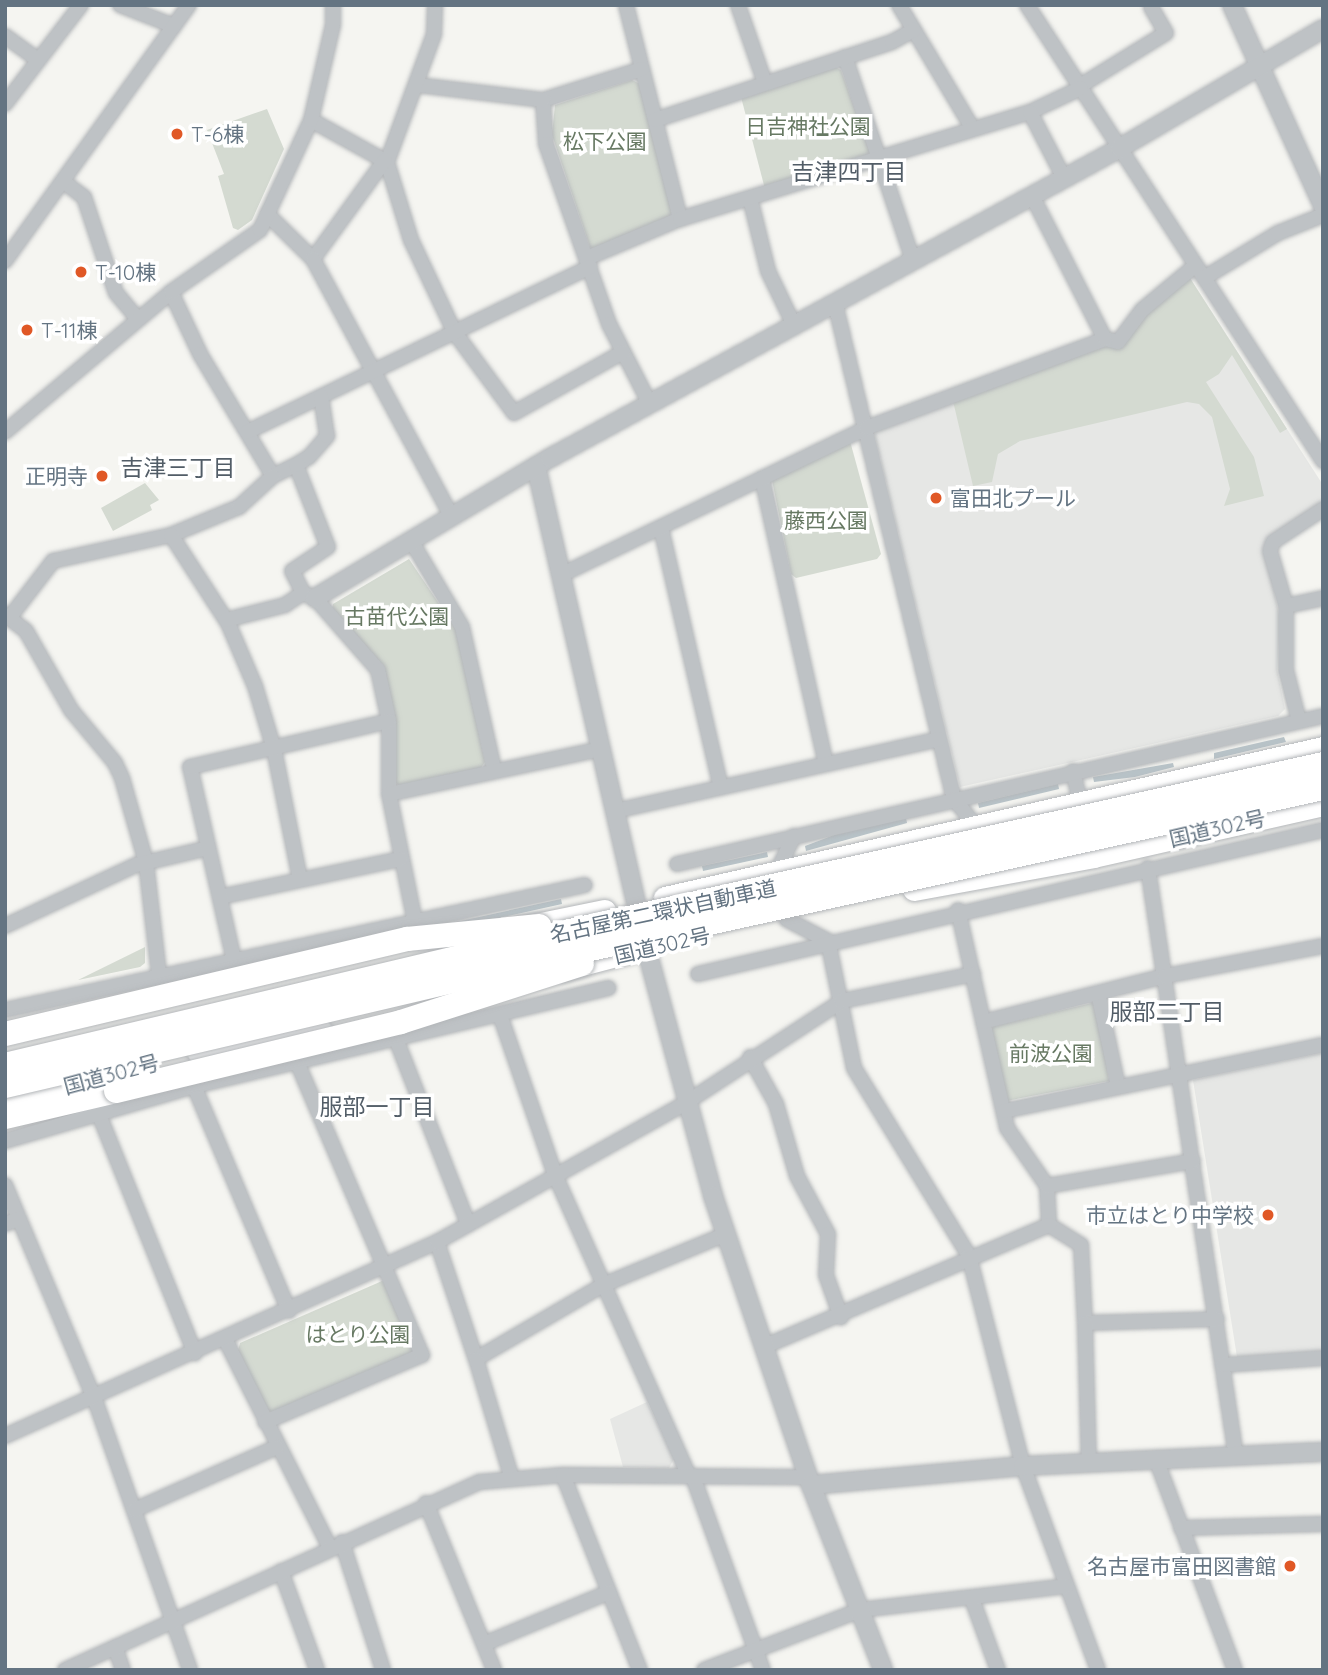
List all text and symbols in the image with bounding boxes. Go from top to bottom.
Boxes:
park label: 日吉神社公園 [745,113,871,139]
place label: T-6棟 [191,121,244,147]
marker: T-6棟 [169,126,185,142]
park label: 松下公園 [563,128,647,154]
district label: 吉津四丁目 [792,158,906,186]
place label: T-10棟 [95,259,156,285]
marker: T-10棟 [73,264,89,280]
place label: T-11棟 [41,317,97,343]
marker: T-11棟 [19,322,35,338]
district label: 吉津三丁目 [121,454,235,482]
place label: 正明寺 [25,463,88,489]
marker: 正明寺 [94,468,110,484]
place label: 富田北プール [950,485,1076,511]
marker: 富田北プール [928,490,944,506]
park label: 藤西公園 [784,507,868,533]
park label: 古苗代公園 [345,603,449,629]
street label: 国道302号 [1166,805,1268,851]
street label: 名古屋第二環状自動車道 [547,875,779,947]
street label: 国道302号 [611,922,713,968]
district label: 服部二丁目 [1110,998,1224,1026]
park label: 前波公園 [1009,1040,1093,1066]
street label: 国道302号 [60,1049,162,1099]
district label: 服部一丁目 [320,1093,434,1121]
place label: 市立はとり中学校 [1086,1202,1254,1228]
marker: 市立はとり中学校 [1260,1207,1276,1223]
park label: はとり公園 [306,1321,410,1347]
place label: 名古屋市富田図書館 [1087,1553,1276,1579]
marker: 名古屋市富田図書館 [1282,1558,1298,1574]

